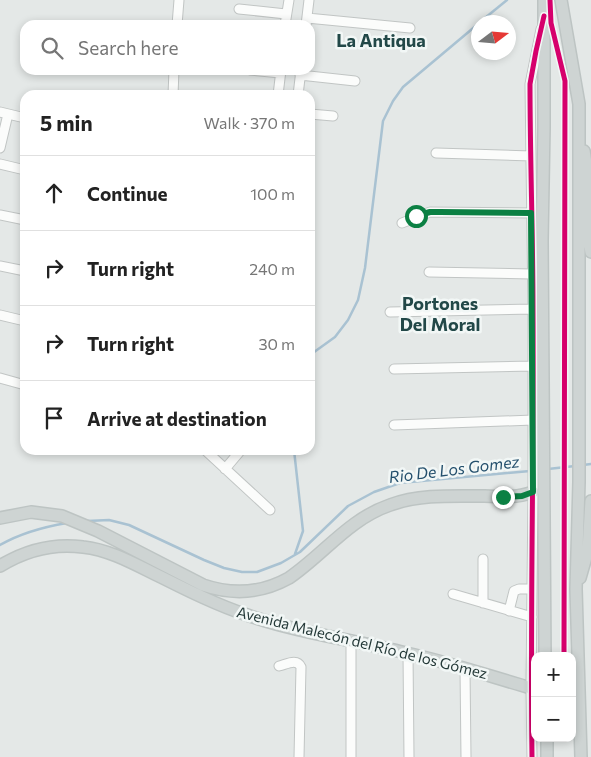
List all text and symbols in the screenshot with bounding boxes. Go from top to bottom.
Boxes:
north arrow [471,15,516,60]
search box [20,20,315,75]
district label: La Antiqua [336,29,426,51]
icon: search [38,34,66,62]
text: Search here [78,36,178,59]
text: 5 min [40,110,93,135]
text: Walk · 370 m [204,113,295,132]
icon: ahead [40,179,68,207]
text: Continue [87,182,167,205]
text: 100 m [250,184,295,203]
route start [405,205,428,228]
icon: right [40,254,68,282]
text: Turn right [87,257,174,280]
text: 240 m [249,259,295,278]
district label: Portones Del Moral [400,292,480,335]
icon: right [40,329,68,357]
text: Turn right [87,332,174,355]
text: 30 m [258,334,295,353]
icon: arrive [40,404,68,432]
text: Arrive at destination [87,407,267,430]
water label: Rio De Los Gomez [388,451,520,486]
route end [492,486,515,509]
street label: Avenida Malecón del Río de los Gómez [235,602,489,682]
map controls [531,652,576,742]
button: + [531,652,576,697]
button: − [531,697,576,742]

